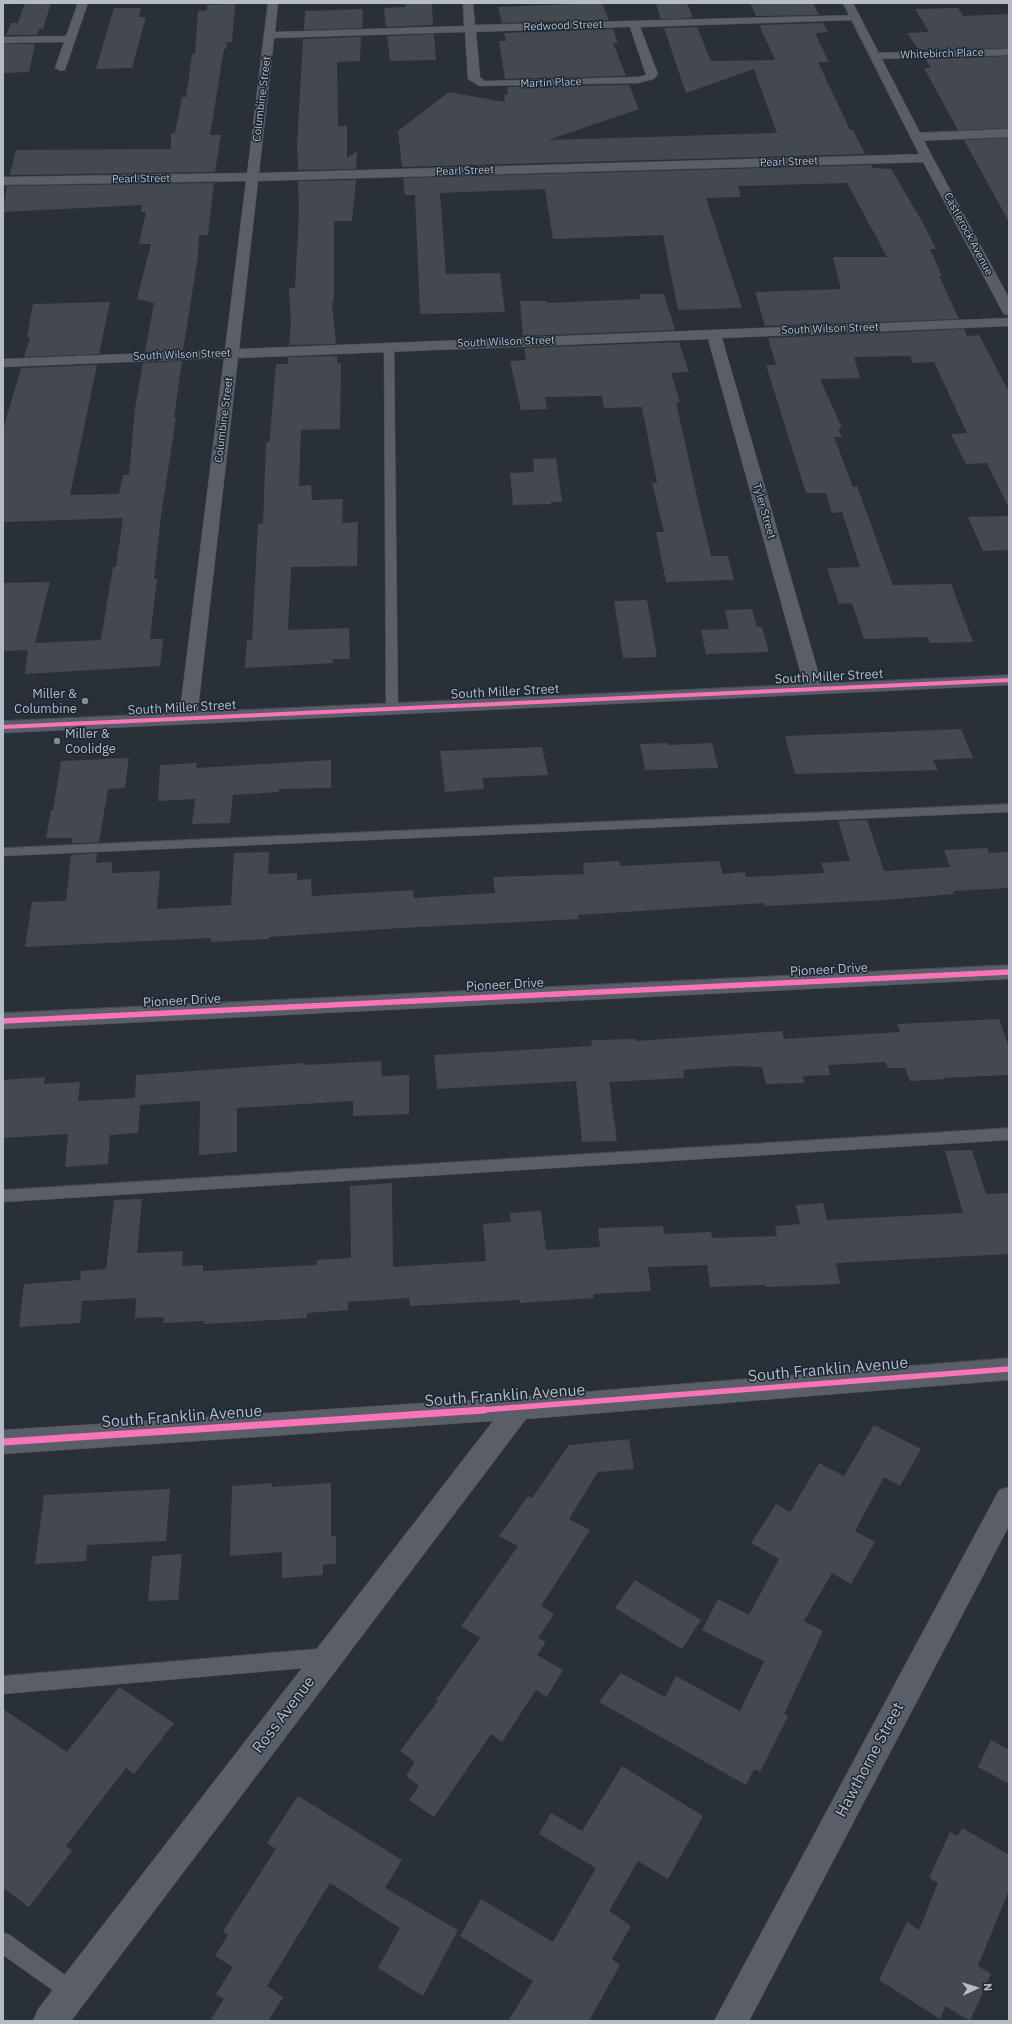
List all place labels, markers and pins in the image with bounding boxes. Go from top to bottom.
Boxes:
place label: Miller & Columbine [14,686,77,717]
marker: Miller & Columbine [80,696,90,706]
place label: Miller & Coolidge [65,726,116,757]
marker: Miller & Coolidge [52,736,62,746]

